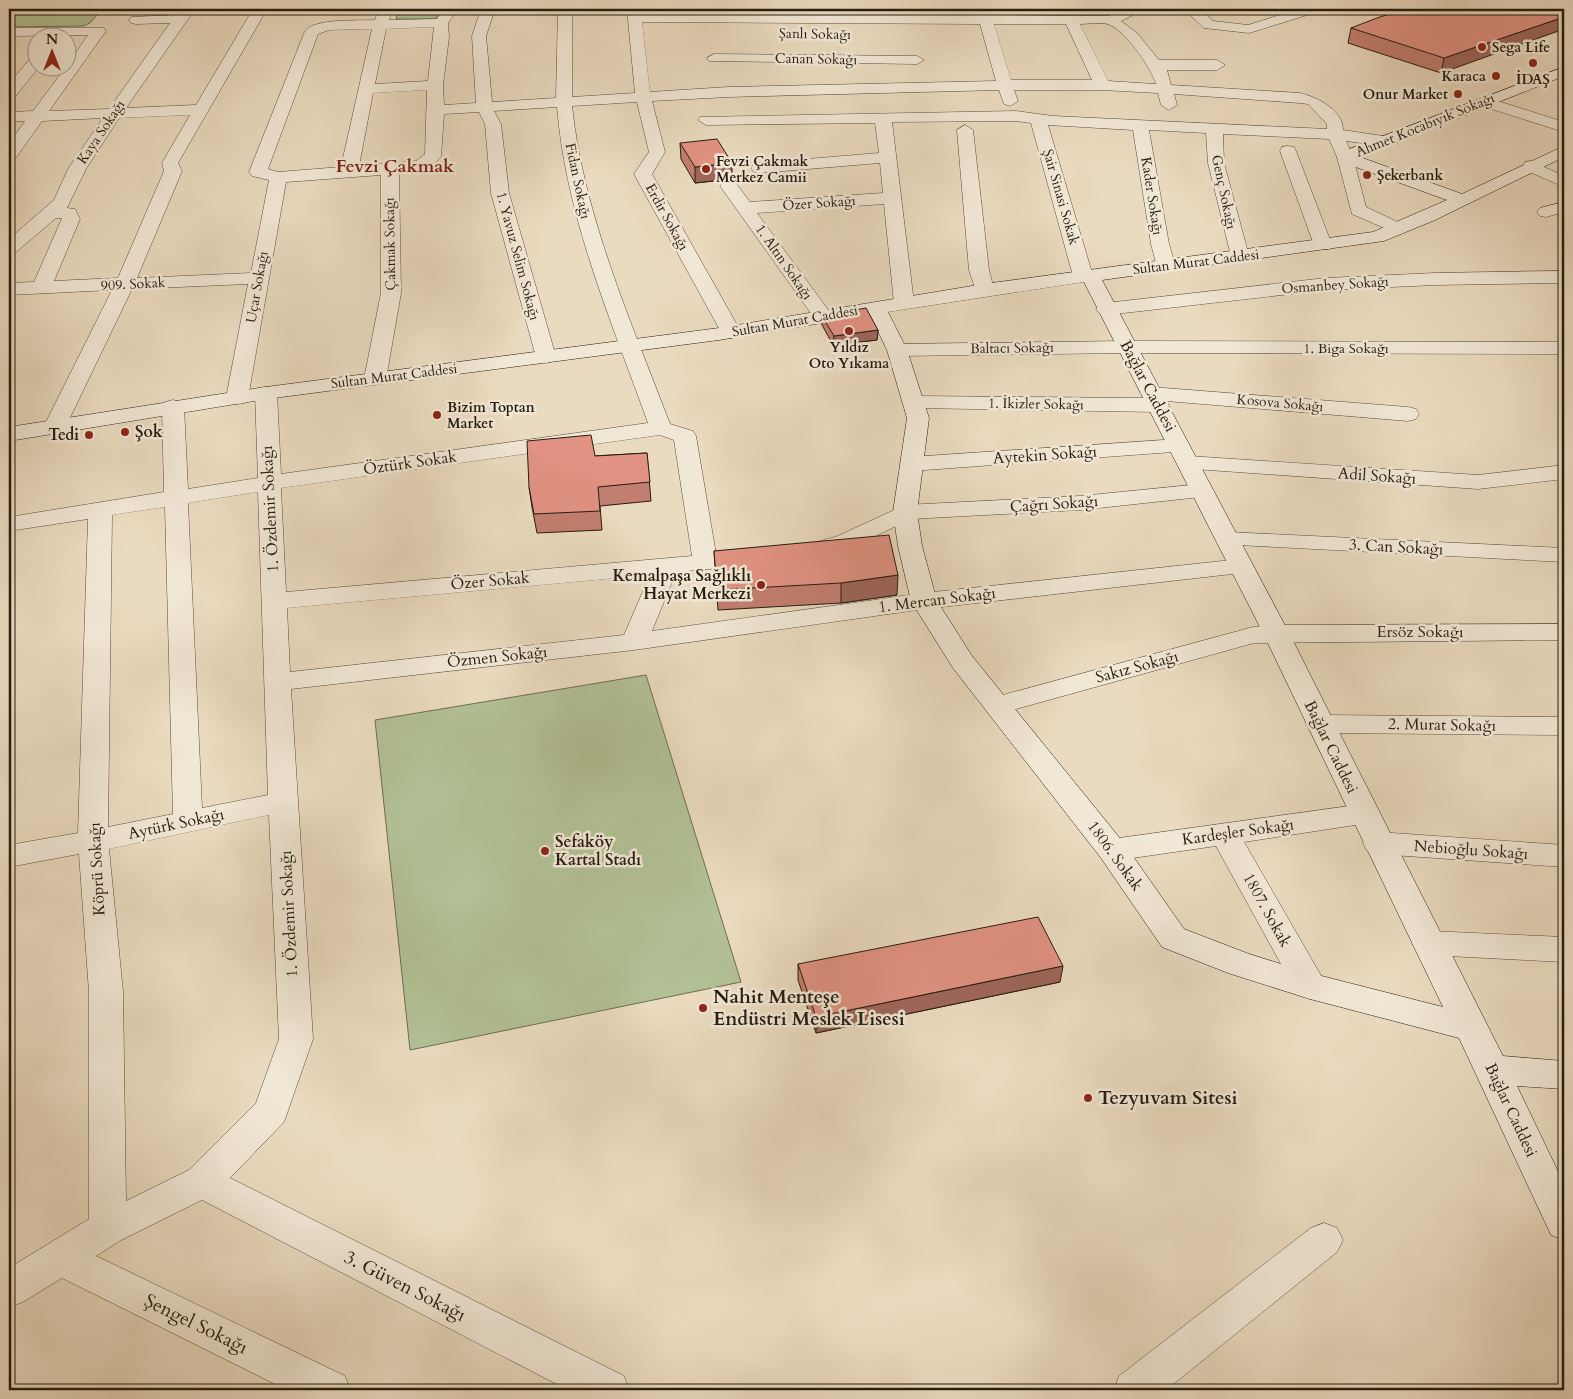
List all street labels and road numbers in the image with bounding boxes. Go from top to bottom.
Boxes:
street label: Şanlı Sokağı [779,24,851,44]
street label: Canan Sokağı [775,49,857,69]
street label: Ahmet Kocabıyık Sokağı [1353,88,1497,162]
street label: Kaya Sokağı [73,96,129,168]
street label: Fidan Sokağı [561,141,595,221]
street label: Şair Sinasi Sokak [1038,147,1084,248]
street label: Genç Sokağı [1207,153,1241,231]
street label: Kader Sokağı [1136,155,1168,237]
street label: Erdir Sokağı [641,180,693,254]
street label: 1. Yavuz Selim Sokağı [492,190,544,322]
street label: Özer Sokağı [782,191,856,215]
street label: Çakmak Sokağı [380,197,400,291]
street label: 1. Altın Sokağı [751,221,817,304]
street label: Sultan Murat Caddesi [1132,245,1260,279]
street label: Uçar Sokağı [241,250,273,324]
street label: Osmanbey Sokağı [1281,272,1389,298]
street label: 909. Sokak [100,273,166,295]
street label: Sultan Murat Caddesi [731,301,859,341]
street label: Bağlar Caddesi [1115,336,1182,436]
street label: Baltacı Sokağı [970,338,1054,358]
street label: 1. Biga Sokağı [1303,339,1389,358]
street label: Sultan Murat Caddesi [330,359,458,393]
street label: Kosova Sokağı [1236,390,1324,416]
street label: 1. İkizler Sokağı [988,394,1084,414]
street label: Aytekin Sokağı [992,440,1098,470]
street label: 1. Özdemir Sokağı [256,444,284,573]
street label: Öztürk Sokak [362,445,459,480]
street label: Adil Sokağı [1337,462,1417,490]
street label: Çağrı Sokağı [1009,490,1099,518]
street label: 3. Can Sokağı [1348,534,1444,560]
street label: Özer Sokak [450,567,531,595]
street label: 1. Mercan Sokağı [877,582,997,618]
street label: Ersöz Sokağı [1377,621,1464,643]
street label: Özmen Sokağı [446,641,549,673]
street label: Sakız Sokağı [1093,645,1181,689]
street label: Bağlar Caddesi [1299,697,1363,798]
street label: 2. Murat Sokağı [1388,713,1497,737]
street label: Aytürk Sokağı [126,803,227,845]
street label: Kardeşler Sokağı [1181,813,1296,851]
street label: 1806. Sokak [1082,816,1148,896]
street label: Köprü Sokağı [84,821,110,916]
street label: Nebioğlu Sokağı [1413,835,1529,865]
street label: 1. Özdemir Sokağı [275,849,303,978]
street label: 1807. Sokak [1238,869,1297,952]
street label: Bağlar Caddesi [1480,1060,1543,1161]
street label: 3. Güven Sokağı [340,1244,470,1328]
street label: Şengel Sokağı [140,1288,252,1360]

